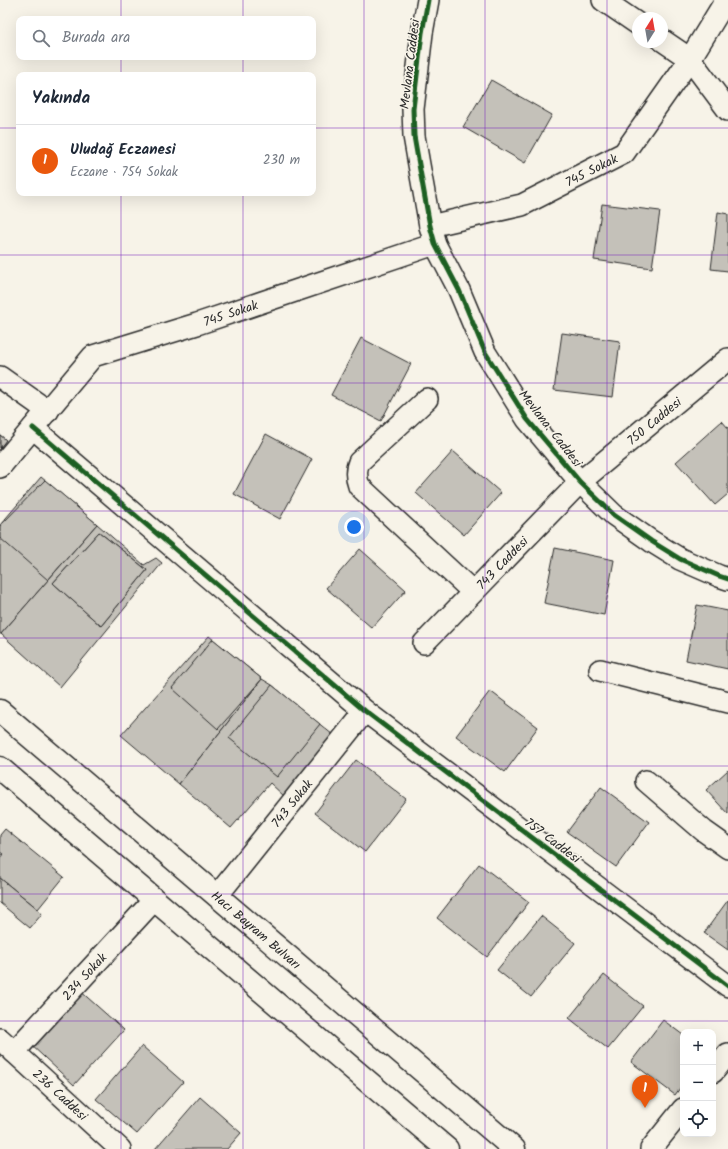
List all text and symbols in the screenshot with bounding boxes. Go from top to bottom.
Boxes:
north arrow [632,12,668,48]
search box [16,16,316,60]
street label: Mevlana Caddesi [395,17,427,110]
text: Burada ara [62,26,130,50]
icon: search [30,27,52,49]
text: Yakında [32,85,90,112]
text: Uludağ Eczanesi [70,138,176,162]
street label: 745 Sokak [562,148,623,193]
text: 1 [43,150,47,171]
text: 230 m [263,150,300,171]
text: Eczane · 754 Sokak [70,162,178,183]
street label: 745 Sokak [201,295,262,333]
street label: Mevlana. Caddesi [513,386,587,473]
street label: 750 Caddesi [623,392,687,451]
your location [344,517,364,537]
street label: 743 Caddesi [472,532,535,595]
street label: 743 Sokak [267,775,319,833]
street label: 757 Caddesi [520,813,585,870]
street label: Hacı Bayram Bulvarı [206,886,305,975]
street label: 234 Sokak [57,948,113,1006]
map controls [680,1029,716,1137]
button: + [680,1029,716,1065]
street label: 236 Caddesi [27,1065,93,1127]
button: − [680,1065,716,1101]
pin: 1 [632,1075,658,1108]
button: locate [680,1101,716,1137]

